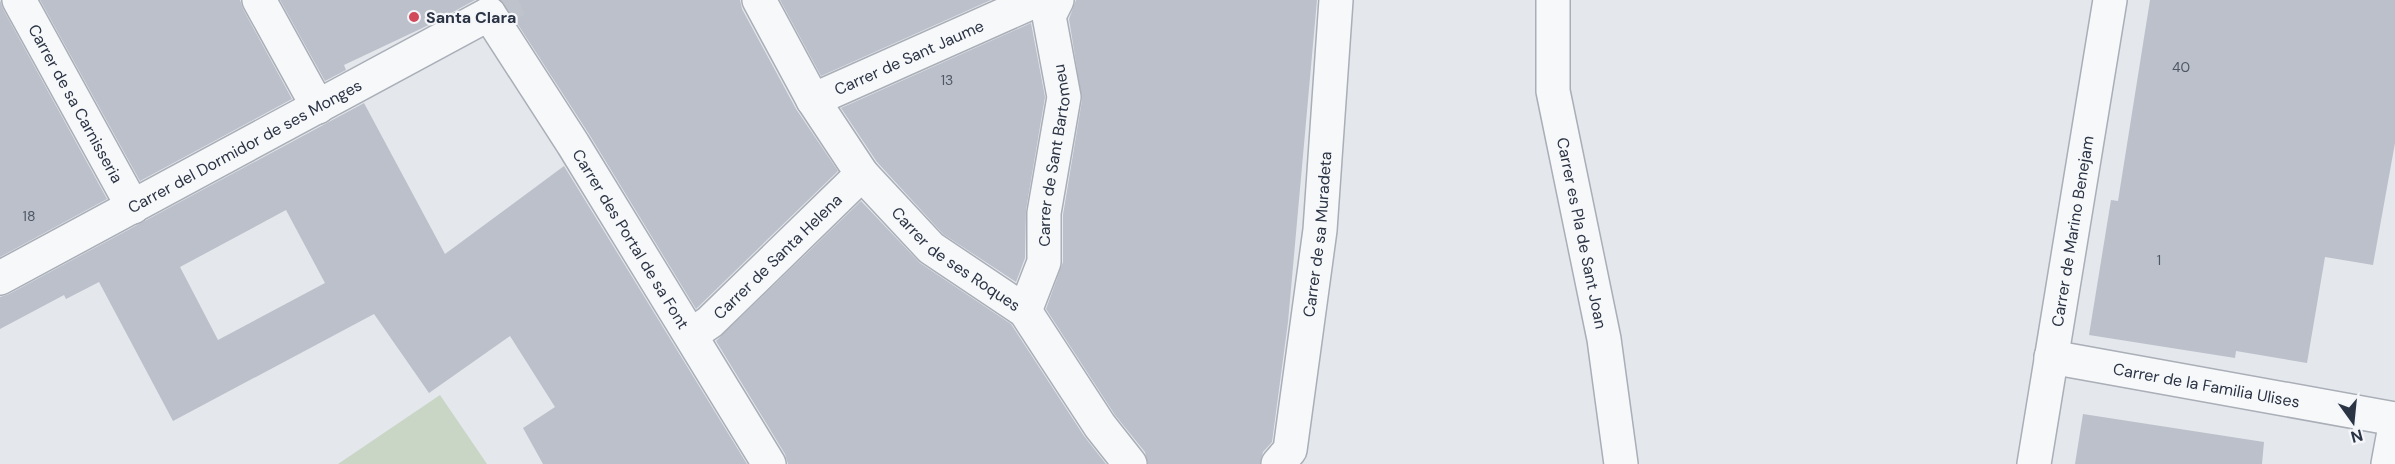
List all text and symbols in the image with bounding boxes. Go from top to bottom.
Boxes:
place label: Santa Clara [426,7,516,28]
marker: Santa Clara [407,10,421,24]
street label: Carrer de Sant Jaume [831,15,987,100]
street label: Carrer de sa Carnisseria [23,20,128,187]
house number: 40 [2172,58,2190,76]
street label: Carrer de Sant Bartomeu [1034,63,1075,247]
house number: 13 [941,71,953,89]
street label: Carrer del Dormidor de ses Monges [124,75,366,218]
street label: Carrer de Marino Benejam [2047,134,2099,328]
street label: Carrer es Pla de Sant Joan [1552,136,1612,331]
street label: Carrer des Portal de sa Font [568,145,694,333]
street label: Carrer de sa Muradeta [1298,151,1336,318]
street label: Carrer de Santa Helena [709,189,846,324]
street label: Carrer de ses Roques [887,202,1024,316]
house number: 18 [23,207,35,225]
house number: 1 [2157,251,2161,269]
street label: Carrer de la Familia Ulises [2111,358,2301,413]
north arrow [2323,392,2383,452]
text: N [2348,424,2365,448]

